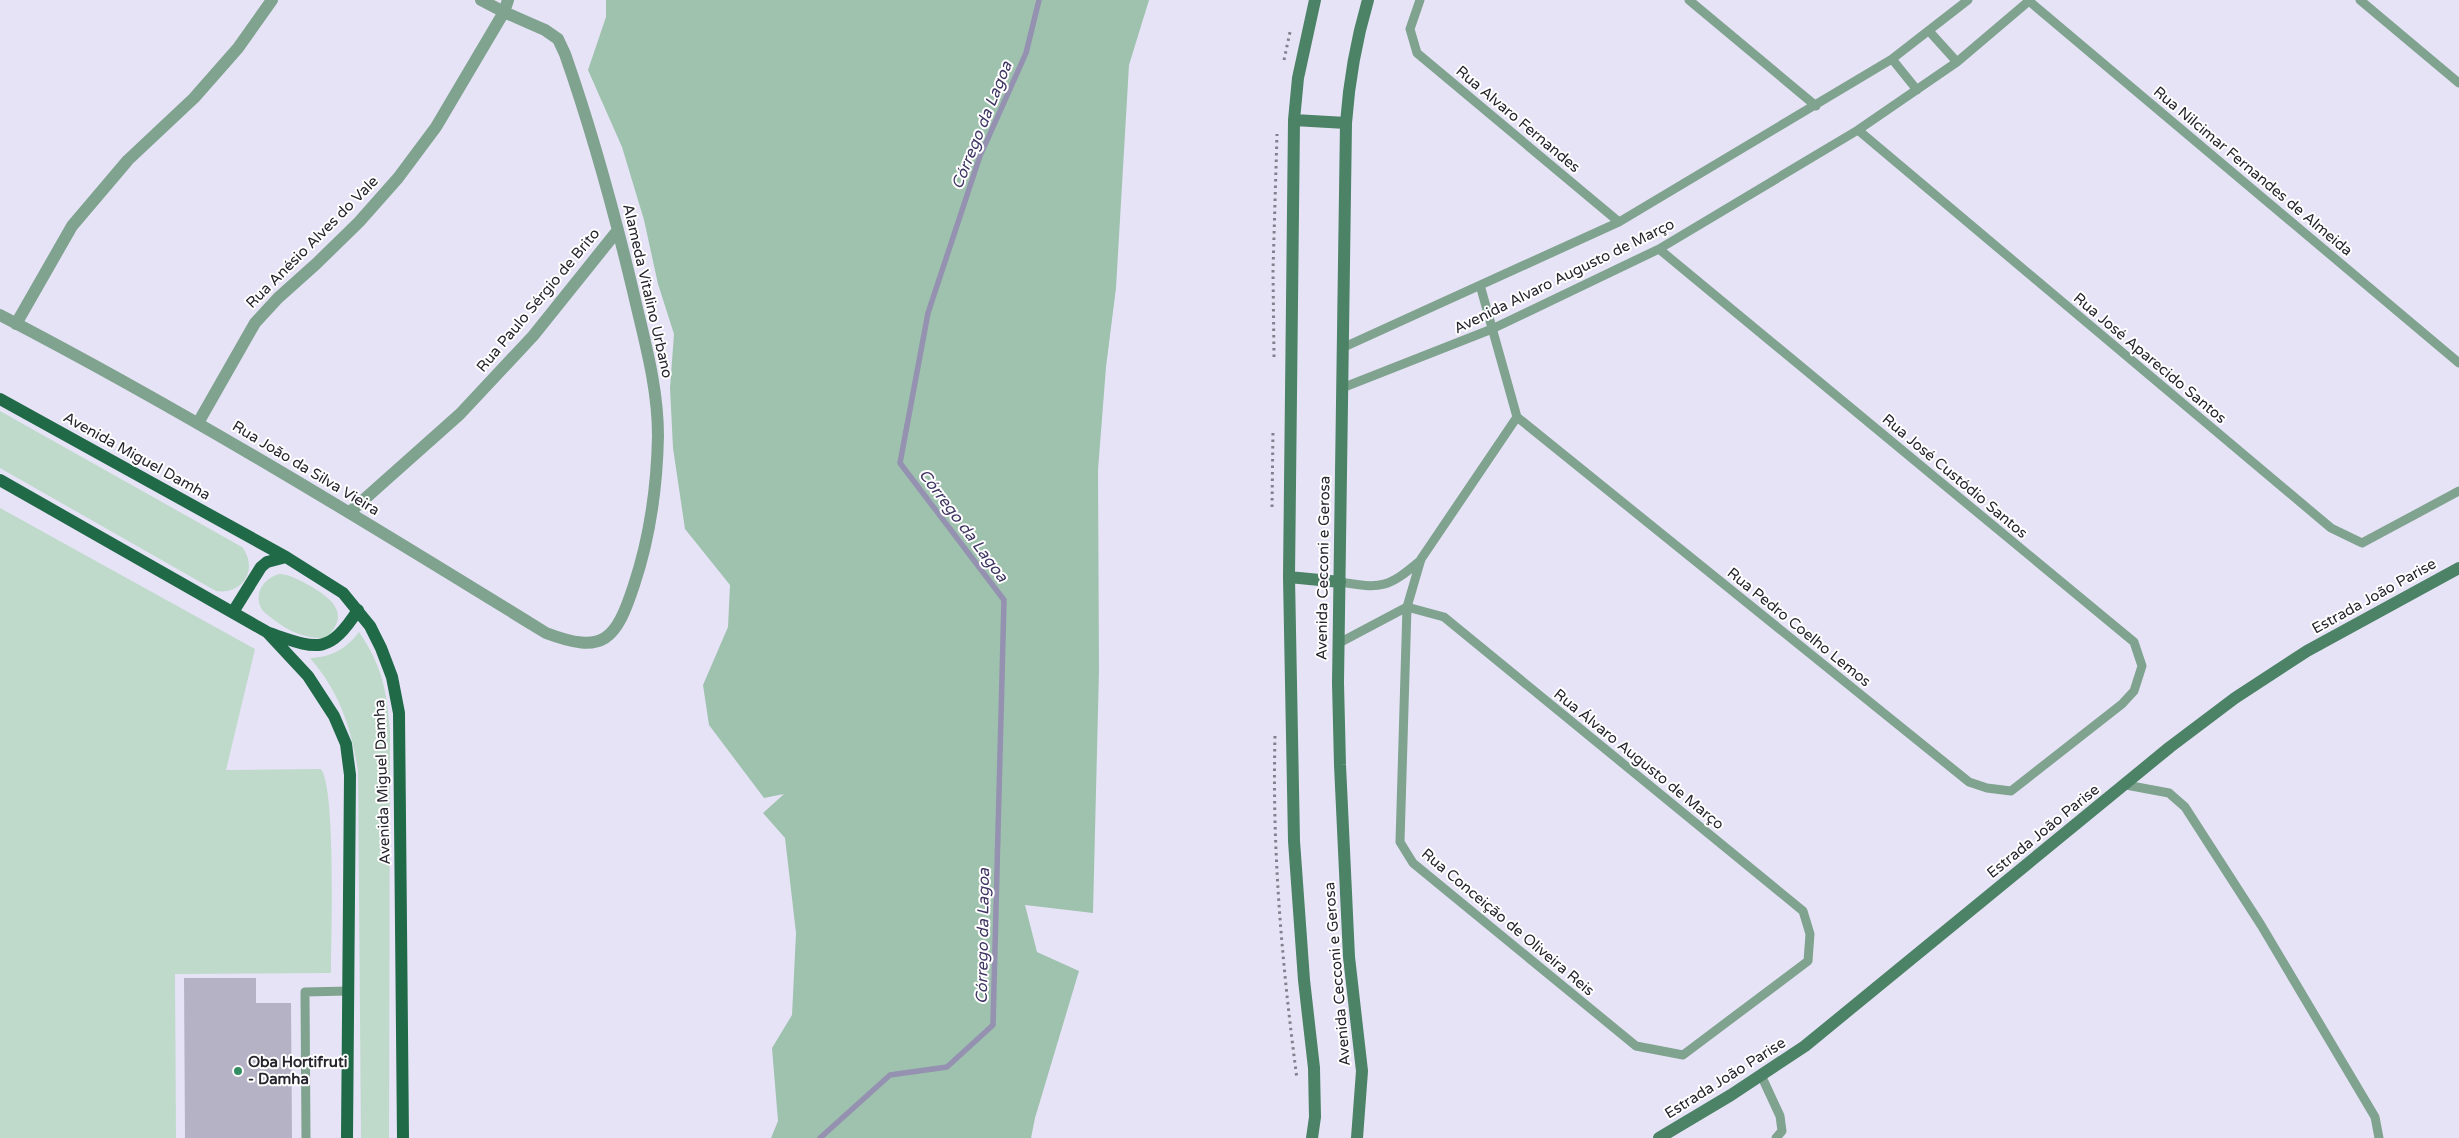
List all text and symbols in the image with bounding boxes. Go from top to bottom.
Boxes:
water label: Córrego da Lagoa [947,58,1017,192]
street label: Rua Alvaro Fernandes [1452,62,1584,176]
street label: Rua Nilcimar Fernandes de Almeida [2150,82,2356,260]
street label: Rua Anésio Alves do Vale [242,172,382,312]
street label: Alameda Vitalino Urbano [619,202,677,380]
street label: Avenida Alvaro Augusto de Março [1451,215,1677,337]
street label: Rua Paulo Sérgio de Brito [473,225,603,375]
street label: Rua José Aparecido Santos [2070,289,2230,427]
street label: Avenida Miguel Damha [60,408,214,504]
street label: Rua José Custódio Santos [1879,410,2031,542]
street label: Rua João da Silva Vieira [229,417,383,519]
water label: Córrego da Lagoa [914,465,1013,587]
street label: Avenida Cecconi e Gerosa [1312,476,1334,660]
street label: Estrada João Parise [2309,554,2439,638]
street label: Rua Pedro Coelho Lemos [1724,564,1874,690]
street label: Rua Álvaro Augusto de Março [1550,685,1728,833]
street label: Avenida Miguel Damha [370,699,394,865]
street label: Estrada João Parise [1983,780,2103,882]
street label: Rua Conceição de Oliveira Reis [1418,844,1598,1000]
water label: Córrego da Lagoa [972,867,994,1004]
street label: Avenida Cecconi e Gerosa [1320,881,1354,1067]
street label: Estrada João Parise [1661,1033,1789,1123]
place label: Oba Hortifruti - Damha [248,1053,347,1088]
marker: Oba Hortifruti - Damha [232,1065,244,1077]

